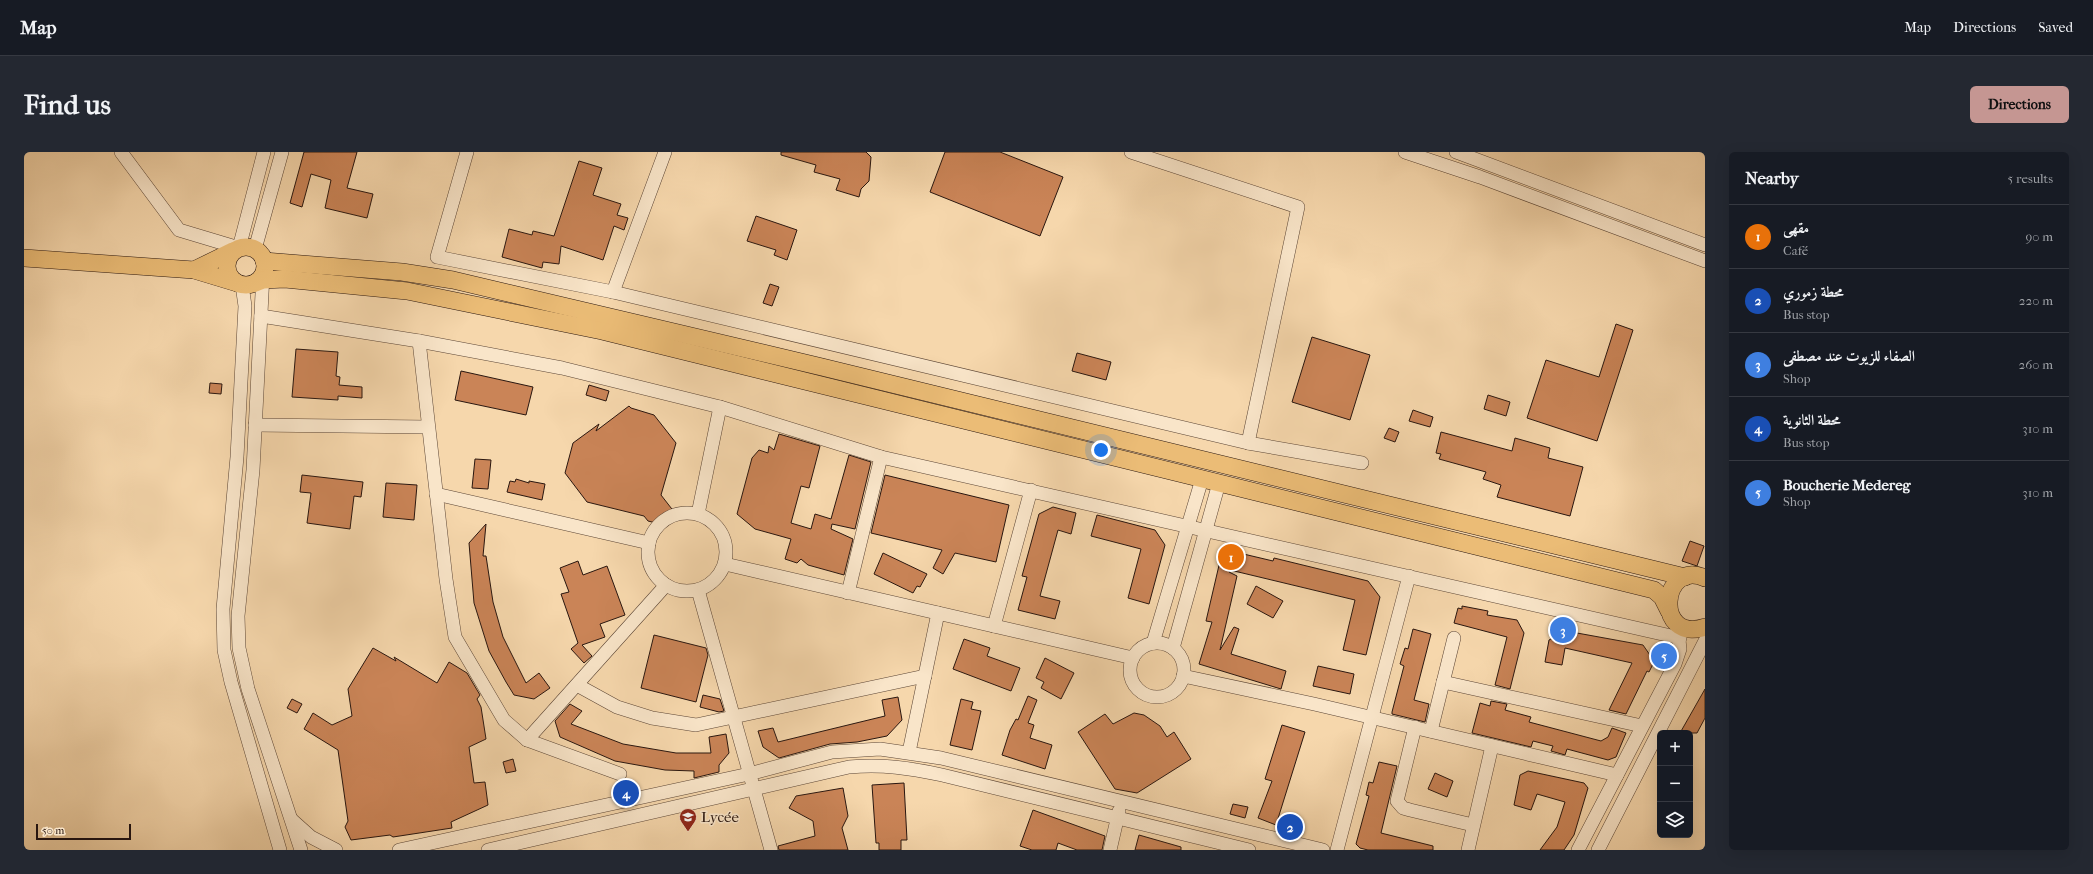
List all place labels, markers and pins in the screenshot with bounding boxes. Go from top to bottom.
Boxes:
pin: 1 [1218,542,1244,572]
pin: 3 [1550,615,1576,645]
pin: 5 [1651,641,1677,671]
pin: 4 [613,778,639,808]
school or university icon: Lycée [678,807,698,832]
place label: Lycée [701,808,739,826]
pin: 2 [1277,812,1303,842]

